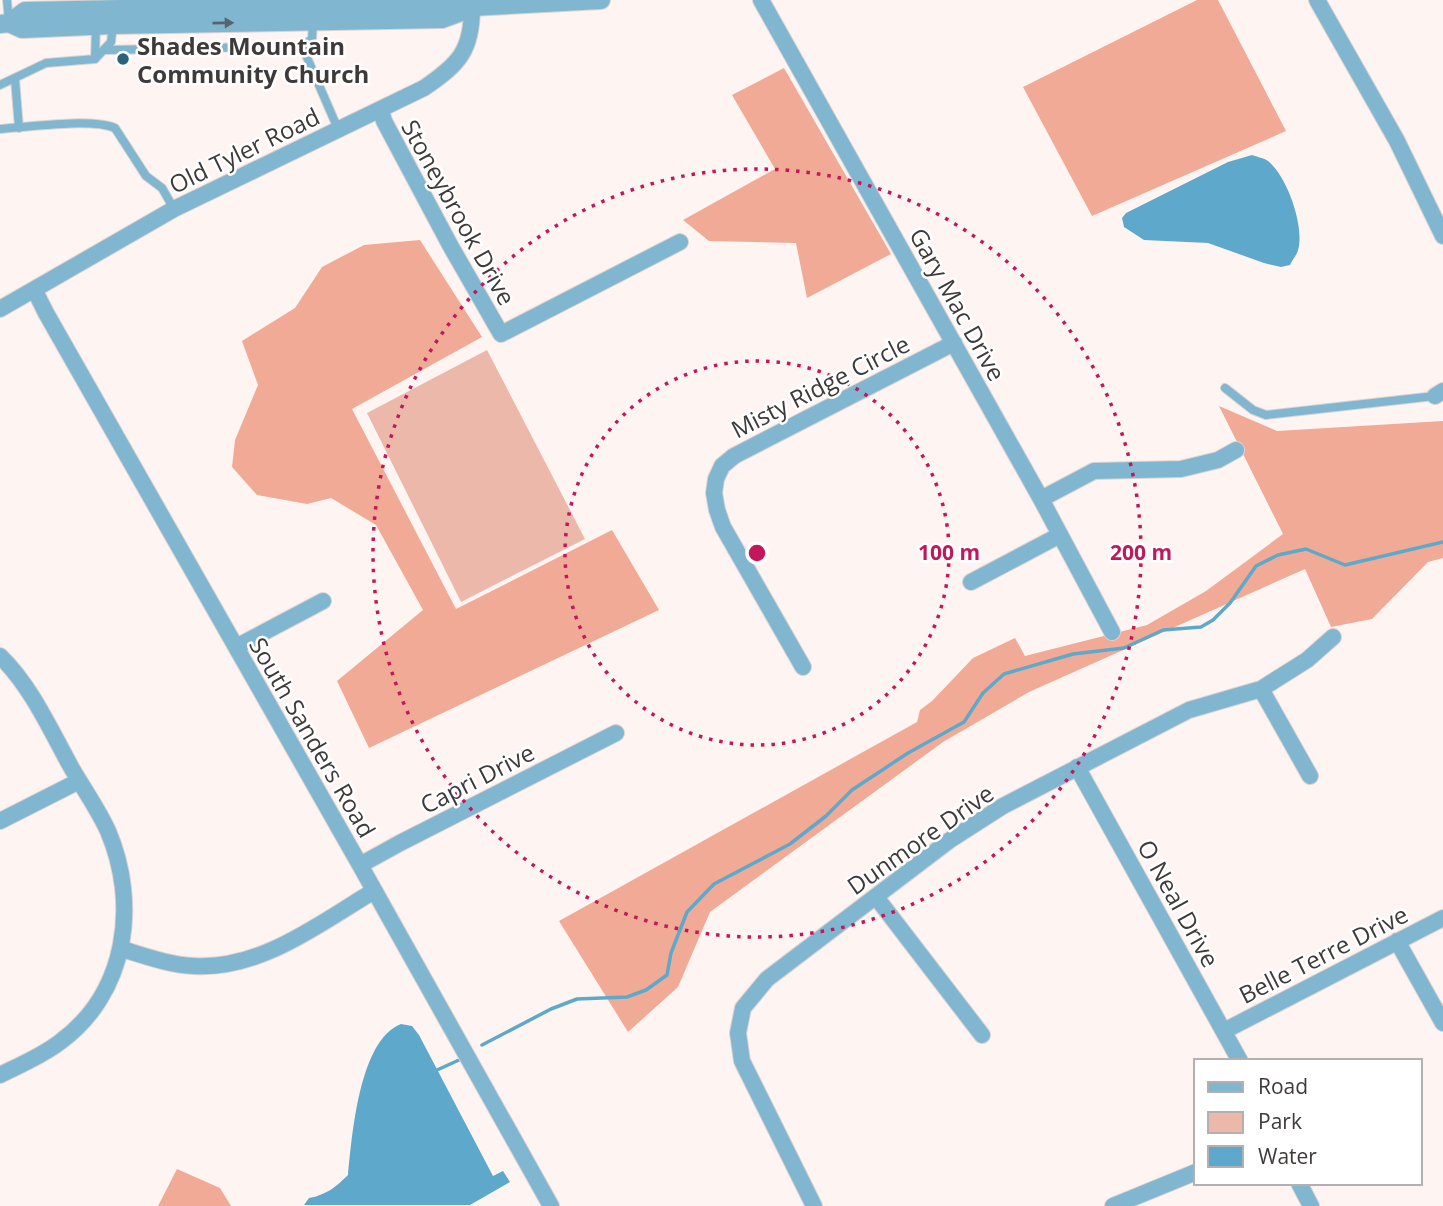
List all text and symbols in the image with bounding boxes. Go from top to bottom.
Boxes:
one-way arrow [212,17,234,29]
place label: Shades Mountain Community Church [137,29,369,90]
marker: Shades Mountain Community Church [115,51,131,67]
street label: Old Tyler Road [163,99,325,201]
street label: Stoneybrook Drive [394,113,524,311]
street label: Gary Mac Drive [902,222,1014,386]
street label: Misty Ridge Circle [725,327,915,445]
text: 100 m [918,538,980,566]
text: 200 m [1110,538,1172,566]
centre of rings [745,541,769,565]
street label: South Sanders Road [242,631,384,843]
street label: Capri Drive [414,735,540,821]
street label: Dunmore Drive [840,776,1000,902]
street label: O Neal Drive [1130,833,1228,973]
street label: Belle Terre Drive [1233,897,1413,1011]
legend [1194,1059,1422,1185]
text: Road [1258,1072,1308,1100]
text: Park [1258,1107,1302,1135]
text: Water [1258,1142,1317,1170]

